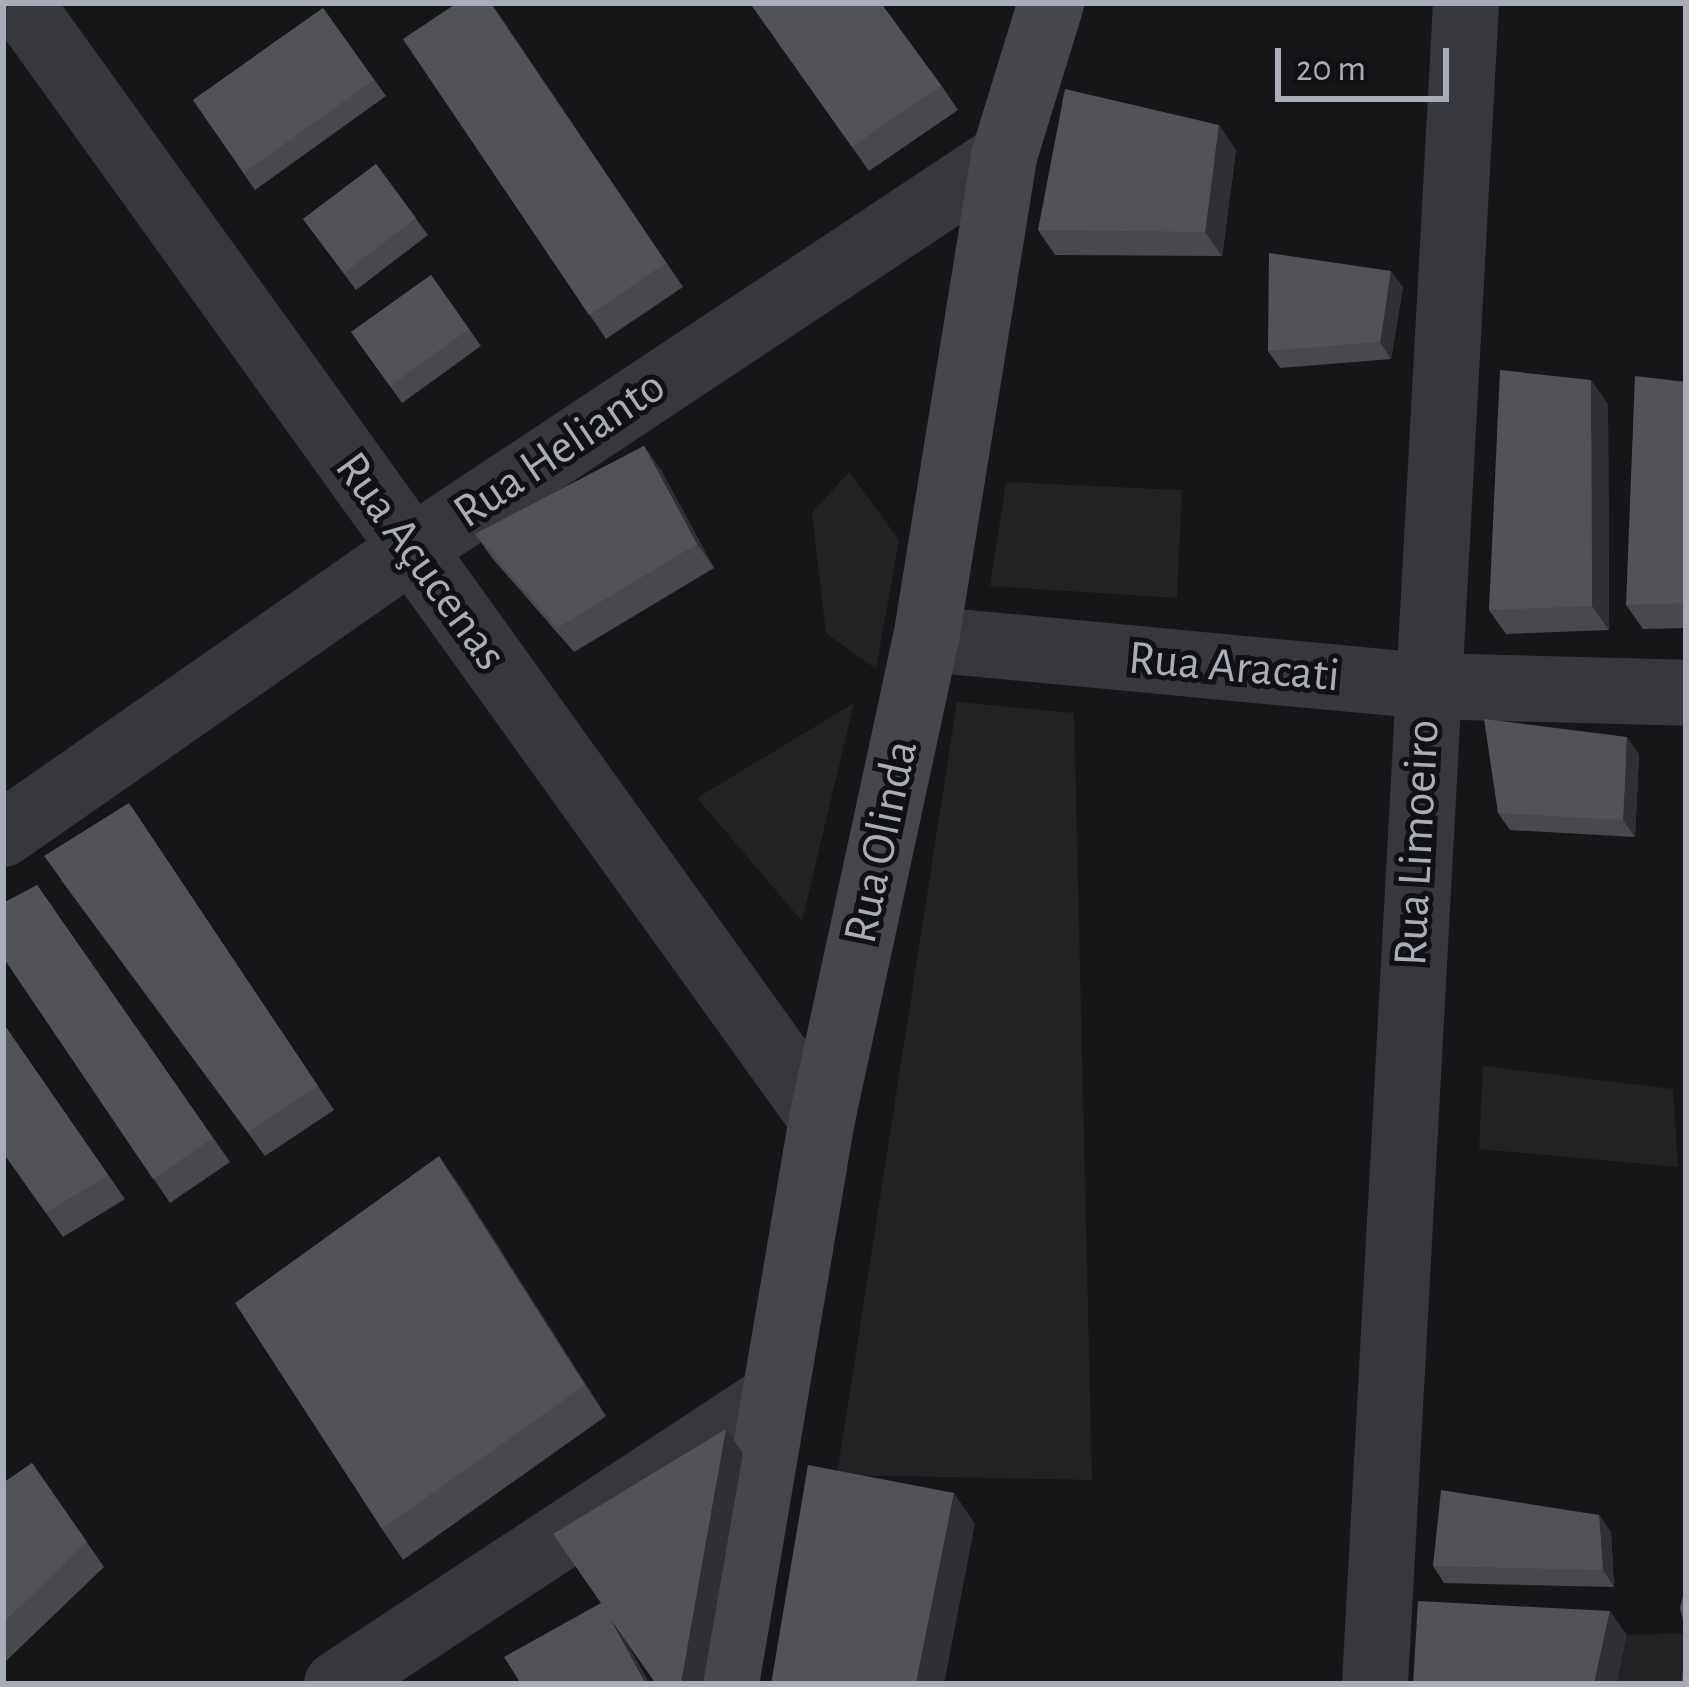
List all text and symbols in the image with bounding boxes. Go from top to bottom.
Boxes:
scale bar [1281,24,1455,98]
text: 20 m [1296,51,1366,87]
street label: Rua Helianto [443,358,677,542]
street label: Rua Açucenas [322,442,518,682]
street label: Rua Aracati [1126,630,1342,706]
street label: Rua Limoeiro [1383,718,1453,968]
street label: Rua Olinda [832,735,932,949]

